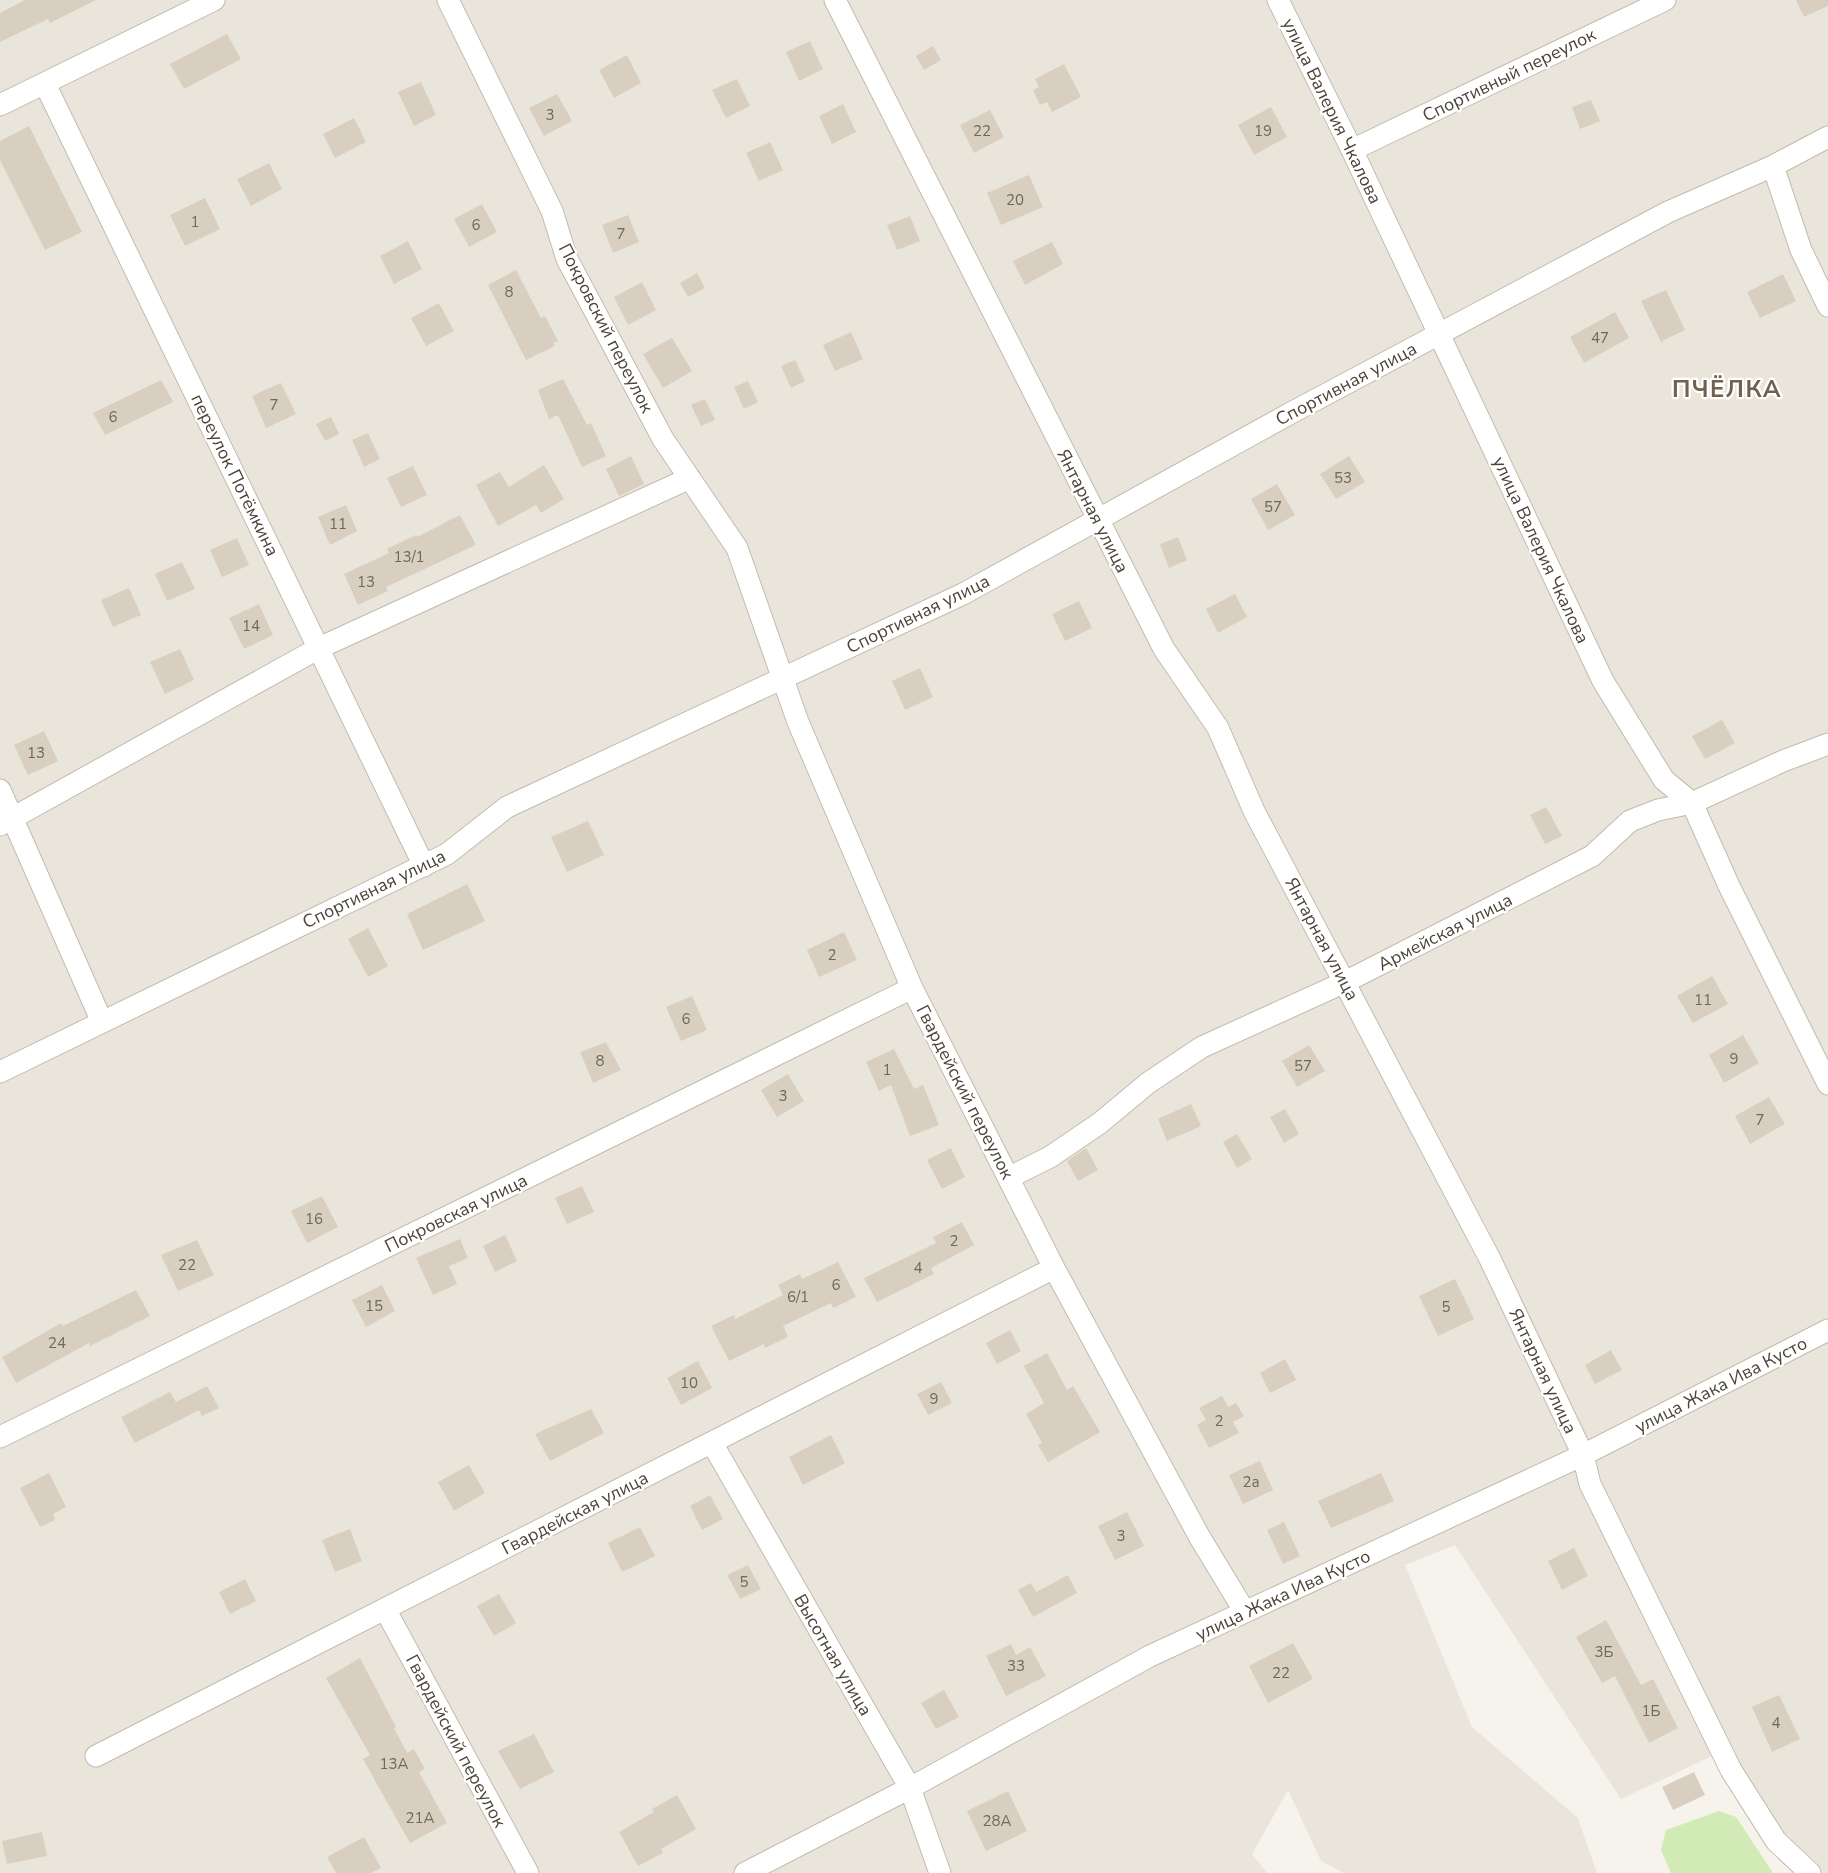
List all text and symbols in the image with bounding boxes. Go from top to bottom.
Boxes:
street label: улица Валерия Чкалова [1277,14,1387,208]
street label: Спортивный переулок [1418,22,1600,127]
house number: 3 [545,105,555,125]
house number: 22 [973,121,991,141]
house number: 19 [1254,121,1272,141]
house number: 20 [1006,190,1024,210]
house number: 1 [190,212,200,232]
house number: 6 [471,215,481,235]
house number: 7 [616,224,626,244]
street label: Покровский переулок [553,239,659,417]
house number: 8 [504,282,514,302]
house number: 47 [1591,328,1609,348]
street label: Спортивная улица [1271,337,1421,431]
district label: ПЧЁЛКА [1672,373,1782,405]
street label: переулок Потёмкина [185,390,285,560]
house number: 7 [269,395,279,415]
house number: 6 [108,407,118,427]
street label: Янтарная улица [1051,445,1135,577]
street label: улица Валерия Чкалова [1487,453,1595,647]
house number: 53 [1334,468,1352,488]
house number: 57 [1264,497,1282,517]
house number: 11 [329,514,347,534]
house number: 13/1 [393,547,425,567]
street label: Спортивная улица [842,569,994,659]
house number: 13 [357,572,375,592]
house number: 14 [242,616,260,636]
house number: 13 [27,743,45,763]
street label: Спортивная улица [298,844,450,934]
street label: Янтарная улица [1280,873,1364,1005]
street label: Армейская улица [1374,888,1516,976]
house number: 2 [827,945,837,965]
house number: 11 [1694,990,1712,1010]
street label: Гвардейский переулок [911,1001,1020,1184]
house number: 6 [681,1009,691,1029]
house number: 9 [1729,1049,1739,1069]
house number: 8 [595,1051,605,1071]
house number: 57 [1294,1056,1312,1076]
house number: 1 [882,1060,892,1080]
house number: 3 [778,1086,788,1106]
house number: 7 [1755,1110,1765,1130]
street label: Покровская улица [381,1168,531,1258]
house number: 16 [305,1209,323,1229]
house number: 2 [949,1231,959,1251]
house number: 22 [178,1255,196,1275]
house number: 4 [913,1258,923,1278]
house number: 6 [831,1275,841,1295]
house number: 6/1 [787,1287,809,1307]
house number: 15 [365,1296,383,1316]
house number: 5 [1441,1297,1451,1317]
street label: Янтарная улица [1503,1304,1583,1438]
street label: улица Жака Ива Кусто [1631,1331,1811,1439]
house number: 24 [48,1333,66,1353]
house number: 10 [680,1373,698,1393]
house number: 9 [929,1389,939,1409]
house number: 2 [1214,1411,1224,1431]
street label: Гвардейская улица [498,1466,652,1560]
house number: 2а [1242,1472,1260,1492]
house number: 3 [1116,1526,1126,1546]
street label: улица Жака Ива Кусто [1192,1544,1374,1646]
house number: 5 [739,1572,749,1592]
street label: Высотная улица [788,1590,878,1720]
house number: 3Б [1595,1642,1614,1662]
street label: Гвардейский переулок [400,1650,512,1832]
house number: 33 [1007,1656,1025,1676]
house number: 22 [1272,1663,1290,1683]
house number: 1Б [1642,1701,1661,1721]
house number: 4 [1771,1713,1781,1733]
house number: 13А [380,1754,409,1774]
house number: 21А [406,1808,435,1828]
house number: 28А [983,1811,1012,1831]

